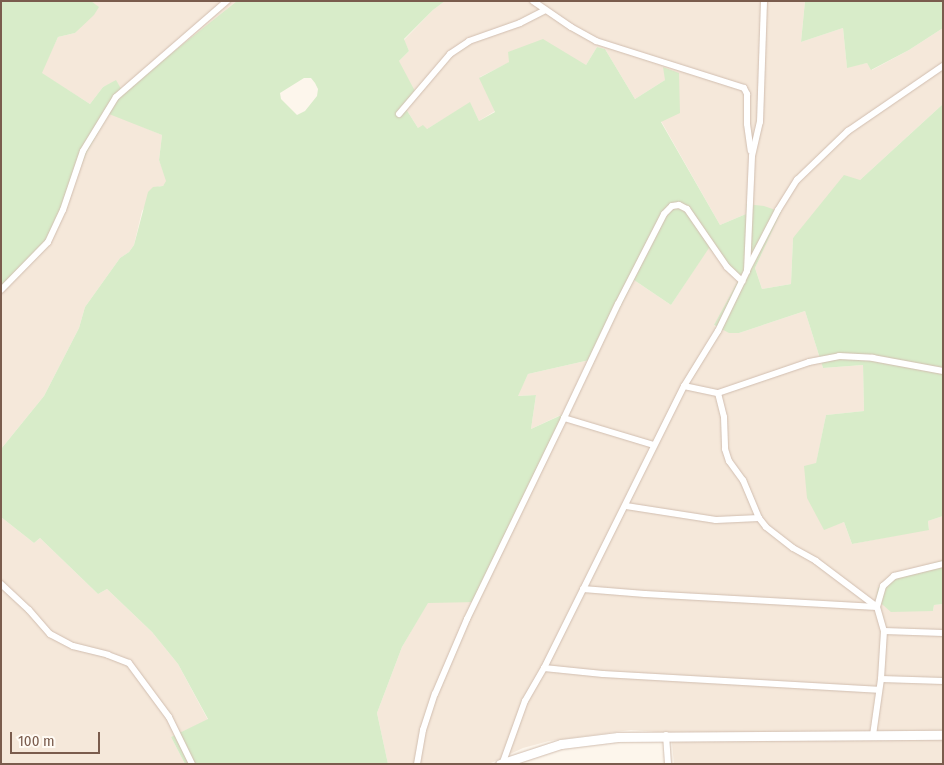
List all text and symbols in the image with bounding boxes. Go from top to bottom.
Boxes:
scale bar [12,722,102,754]
text: 100 m [18,732,55,750]

